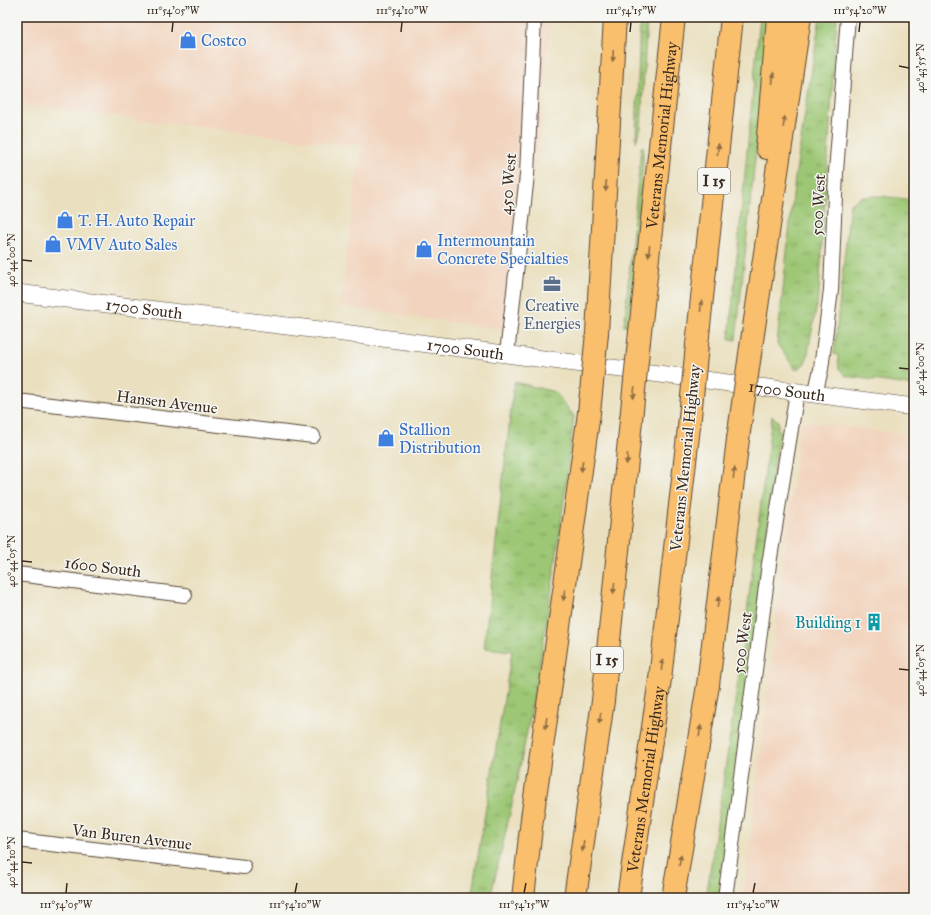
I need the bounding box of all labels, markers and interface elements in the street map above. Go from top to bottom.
text: 111°54'05"W [147,5,200,17]
text: 111°54'10"W [376,5,428,17]
text: 111°54'15"W [606,5,657,17]
text: 111°54'20"W [834,5,887,17]
shop icon: Costco [178,30,198,50]
place label: Costco [201,31,247,50]
street label: Veterans Memorial Highway [642,40,681,231]
text: 40°43'55"N [915,43,927,93]
one-way arrow [609,50,616,62]
one-way arrow [769,72,776,84]
one-way arrow [781,116,787,128]
one-way arrow [715,143,721,155]
street label: 450 West [496,152,520,216]
road number: I 15 [698,168,730,194]
street label: 500 West [807,173,829,237]
one-way arrow [602,180,609,192]
shop icon: T. H. Auto Repair [55,210,75,230]
place label: T. H. Auto Repair [78,211,195,230]
place label: Intermountain Concrete Specialties [437,231,569,268]
text: 40°44'00"N [6,233,18,287]
shop icon: VMV Auto Sales [43,234,63,254]
place label: VMV Auto Sales [65,235,177,254]
shop icon: Intermountain Concrete Specialties [414,239,434,259]
one-way arrow [645,245,652,257]
office icon: Creative Energies [542,274,562,294]
street label: 1700 South [104,294,184,323]
place label: Creative Energies [523,296,581,334]
one-way arrow [698,300,704,312]
street label: 1700 South [426,334,505,363]
text: 40°44'00"N [915,342,927,396]
street label: Veterans Memorial Highway [666,363,705,554]
street label: 1700 South [747,376,827,405]
street label: Hansen Avenue [115,386,219,418]
one-way arrow [630,387,637,399]
place label: Stallion Distribution [399,420,481,457]
shop icon: Stallion Distribution [376,428,396,448]
one-way arrow [624,453,630,465]
one-way arrow [579,460,585,472]
one-way arrow [731,467,737,479]
text: 40°44'05"N [6,534,18,587]
street label: 1600 South [64,553,142,581]
one-way arrow [611,582,617,594]
one-way arrow [561,589,567,601]
one-way arrow [715,596,721,608]
street label: 500 West [728,611,756,675]
building icon: Building 1 [864,612,884,632]
place label: Building 1 [795,613,861,633]
text: 40°44'05"N [915,643,927,696]
road number: I 15 [591,647,623,673]
one-way arrow [658,659,665,671]
street label: Veterans Memorial Highway [622,684,668,875]
one-way arrow [597,712,603,724]
one-way arrow [543,717,549,730]
one-way arrow [697,725,703,737]
street label: Van Buren Avenue [70,820,193,854]
text: 40°44'10"N [6,836,18,888]
one-way arrow [580,840,586,852]
one-way arrow [677,853,683,866]
text: 111°54'05"W [40,899,93,911]
text: 111°54'10"W [269,899,321,911]
text: 111°54'15"W [499,899,550,911]
text: 111°54'20"W [727,899,780,911]

